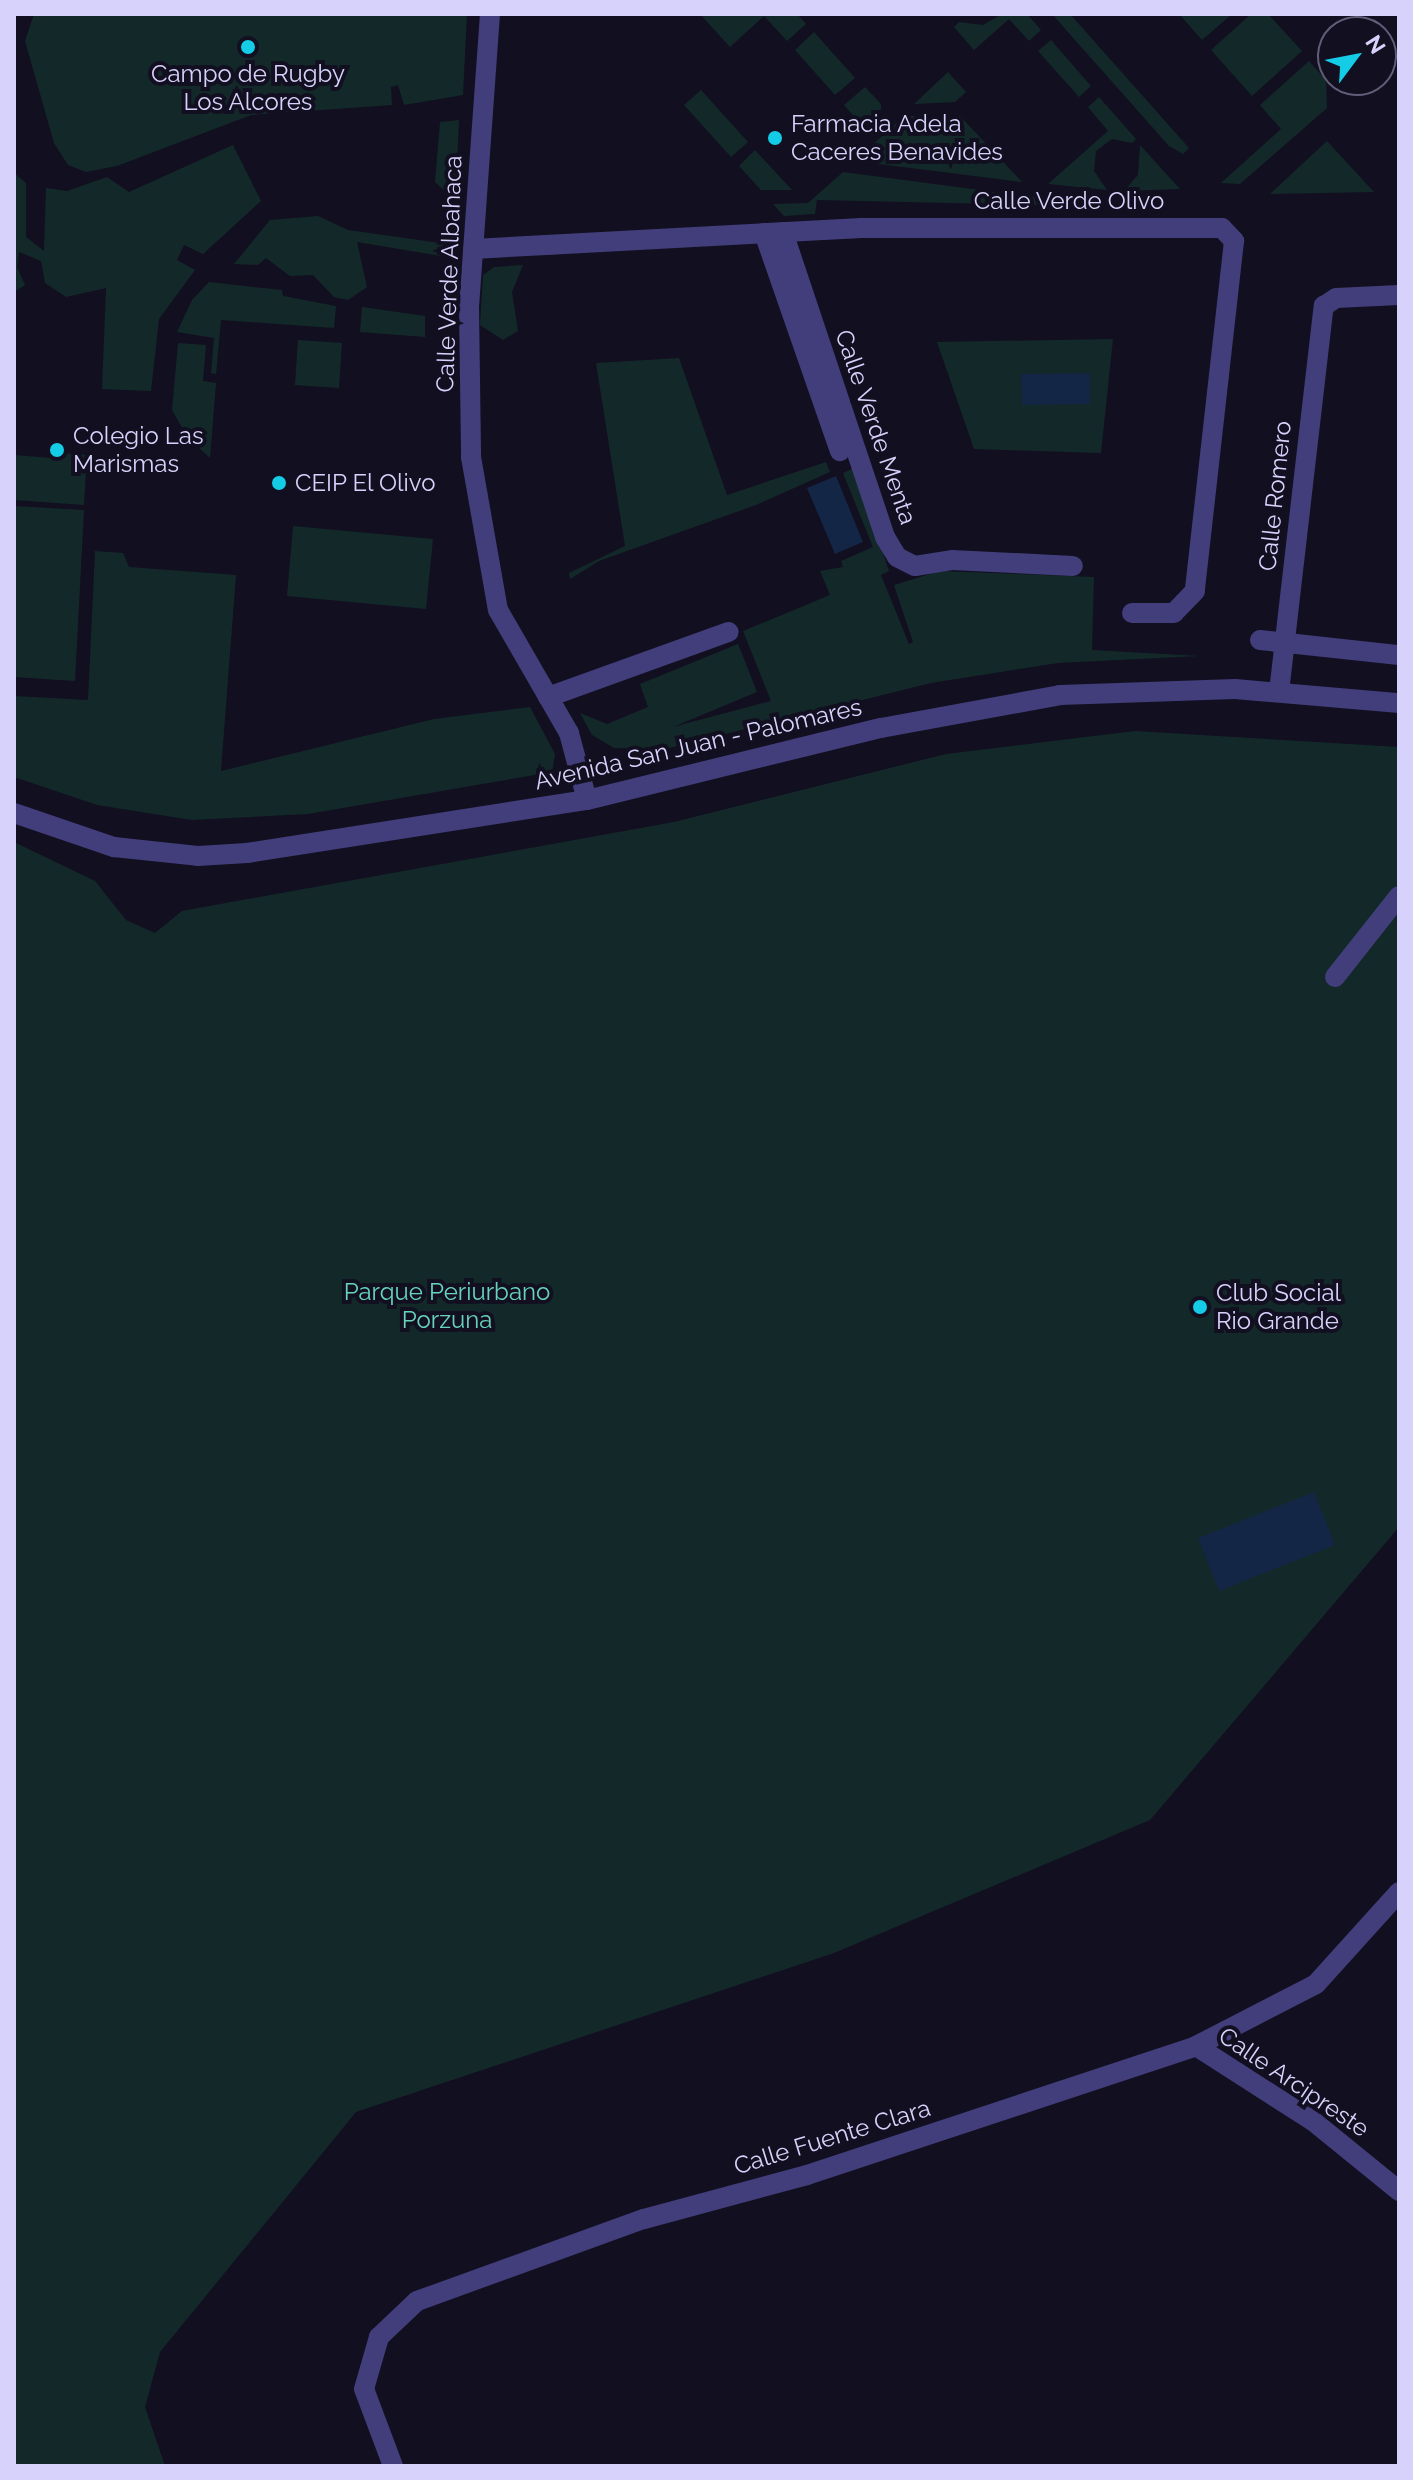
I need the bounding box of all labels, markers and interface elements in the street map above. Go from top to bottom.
north arrow [1317,16,1397,96]
text: N [1360,30,1391,58]
marker: Campo de Rugby Los Alcores [239,38,257,56]
place label: Campo de Rugby Los Alcores [151,60,345,116]
place label: Farmacia Adela Caceres Benavides [791,110,1003,166]
marker: Farmacia Adela Caceres Benavides [766,129,784,147]
street label: Calle Verde Albahaca [430,154,468,394]
street label: Calle Verde Olivo [973,187,1165,215]
street label: Calle Verde Menta [829,326,923,528]
street label: Calle Romero [1253,419,1297,573]
place label: Colegio Las Marismas [73,422,203,478]
marker: Colegio Las Marismas [48,441,66,459]
place label: CEIP El Olivo [295,469,437,497]
marker: CEIP El Olivo [270,474,288,492]
street label: Avenida San Juan - Palomares [531,692,865,796]
park label: Parque Periurbano Porzuna [344,1278,550,1334]
place label: Club Social Rio Grande [1216,1279,1341,1335]
marker: Club Social Rio Grande [1191,1298,1209,1316]
street label: Calle Arcipreste [1213,2021,1375,2143]
street label: Calle Fuente Clara [730,2093,934,2181]

